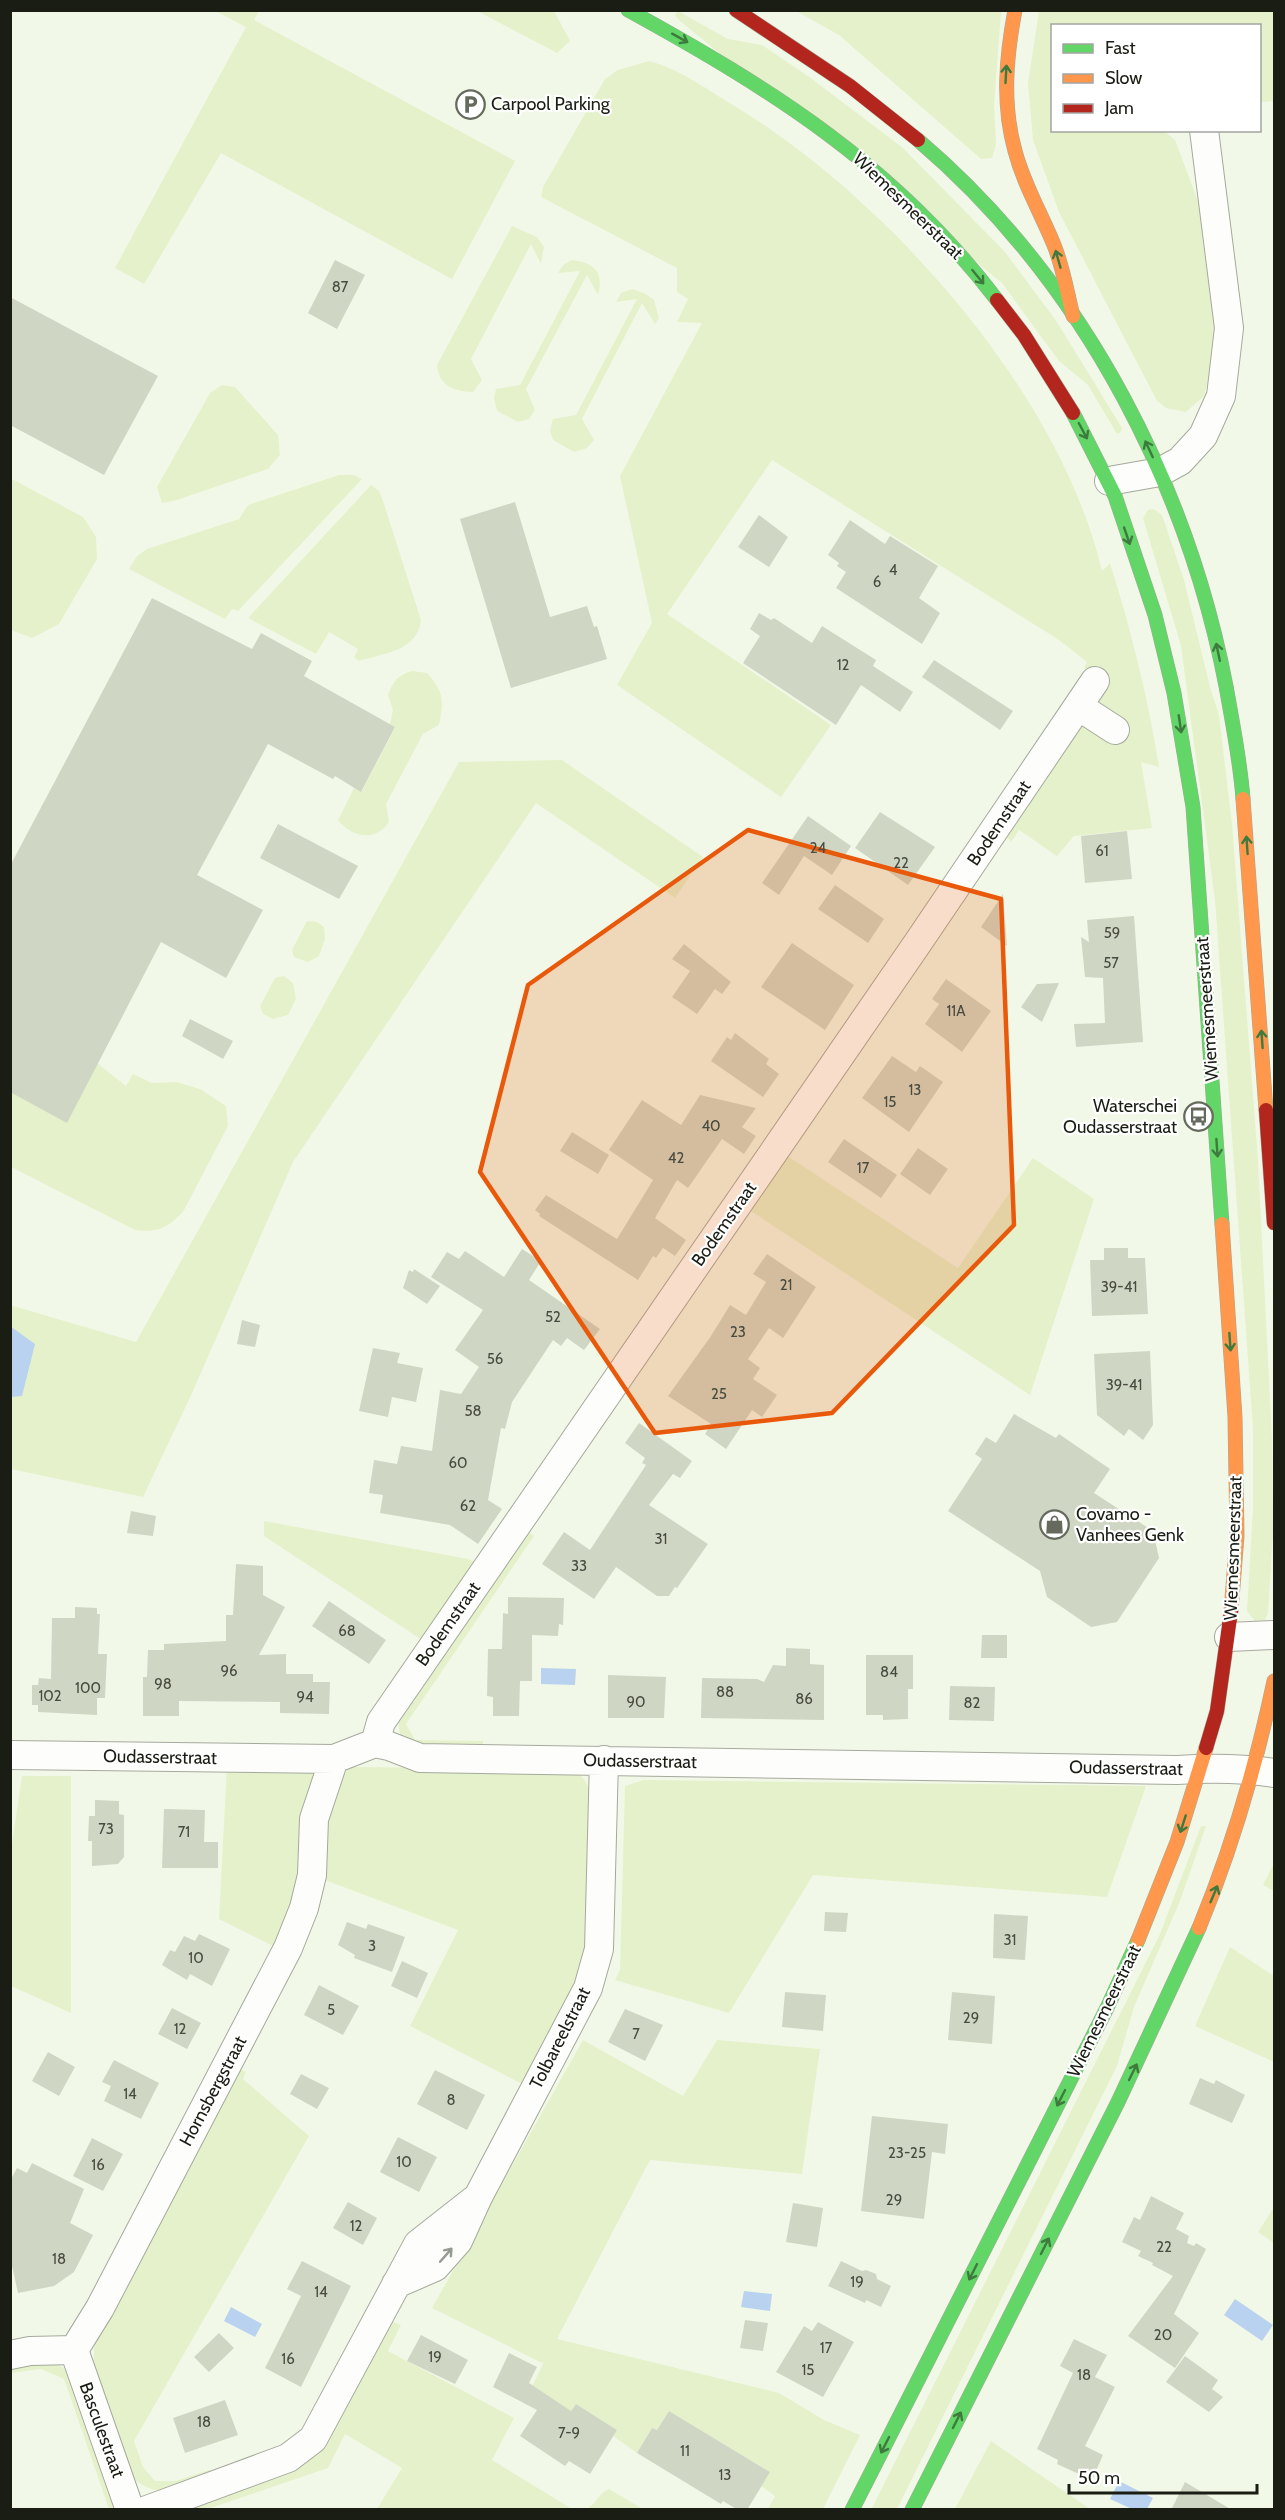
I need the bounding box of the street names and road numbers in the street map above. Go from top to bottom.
street label: Wiemesmeerstraat [848,148,968,264]
street label: Bodemstraat [963,776,1035,870]
street label: Wiemesmeerstraat [1191,936,1223,1082]
street label: Bodemstraat [687,1178,761,1270]
street label: Wiemesmeerstraat [1219,1475,1247,1621]
street label: Bodemstraat [411,1578,485,1670]
street label: Oudasserstraat [103,1745,217,1769]
street label: Oudasserstraat [583,1749,697,1773]
street label: Oudasserstraat [1069,1756,1183,1780]
street label: Wiemesmeerstraat [1062,1941,1146,2081]
street label: Tolbareelstraat [525,1983,595,2093]
street label: Hornsbergstraat [175,2032,251,2150]
street label: Basculestraat [75,2379,129,2481]

